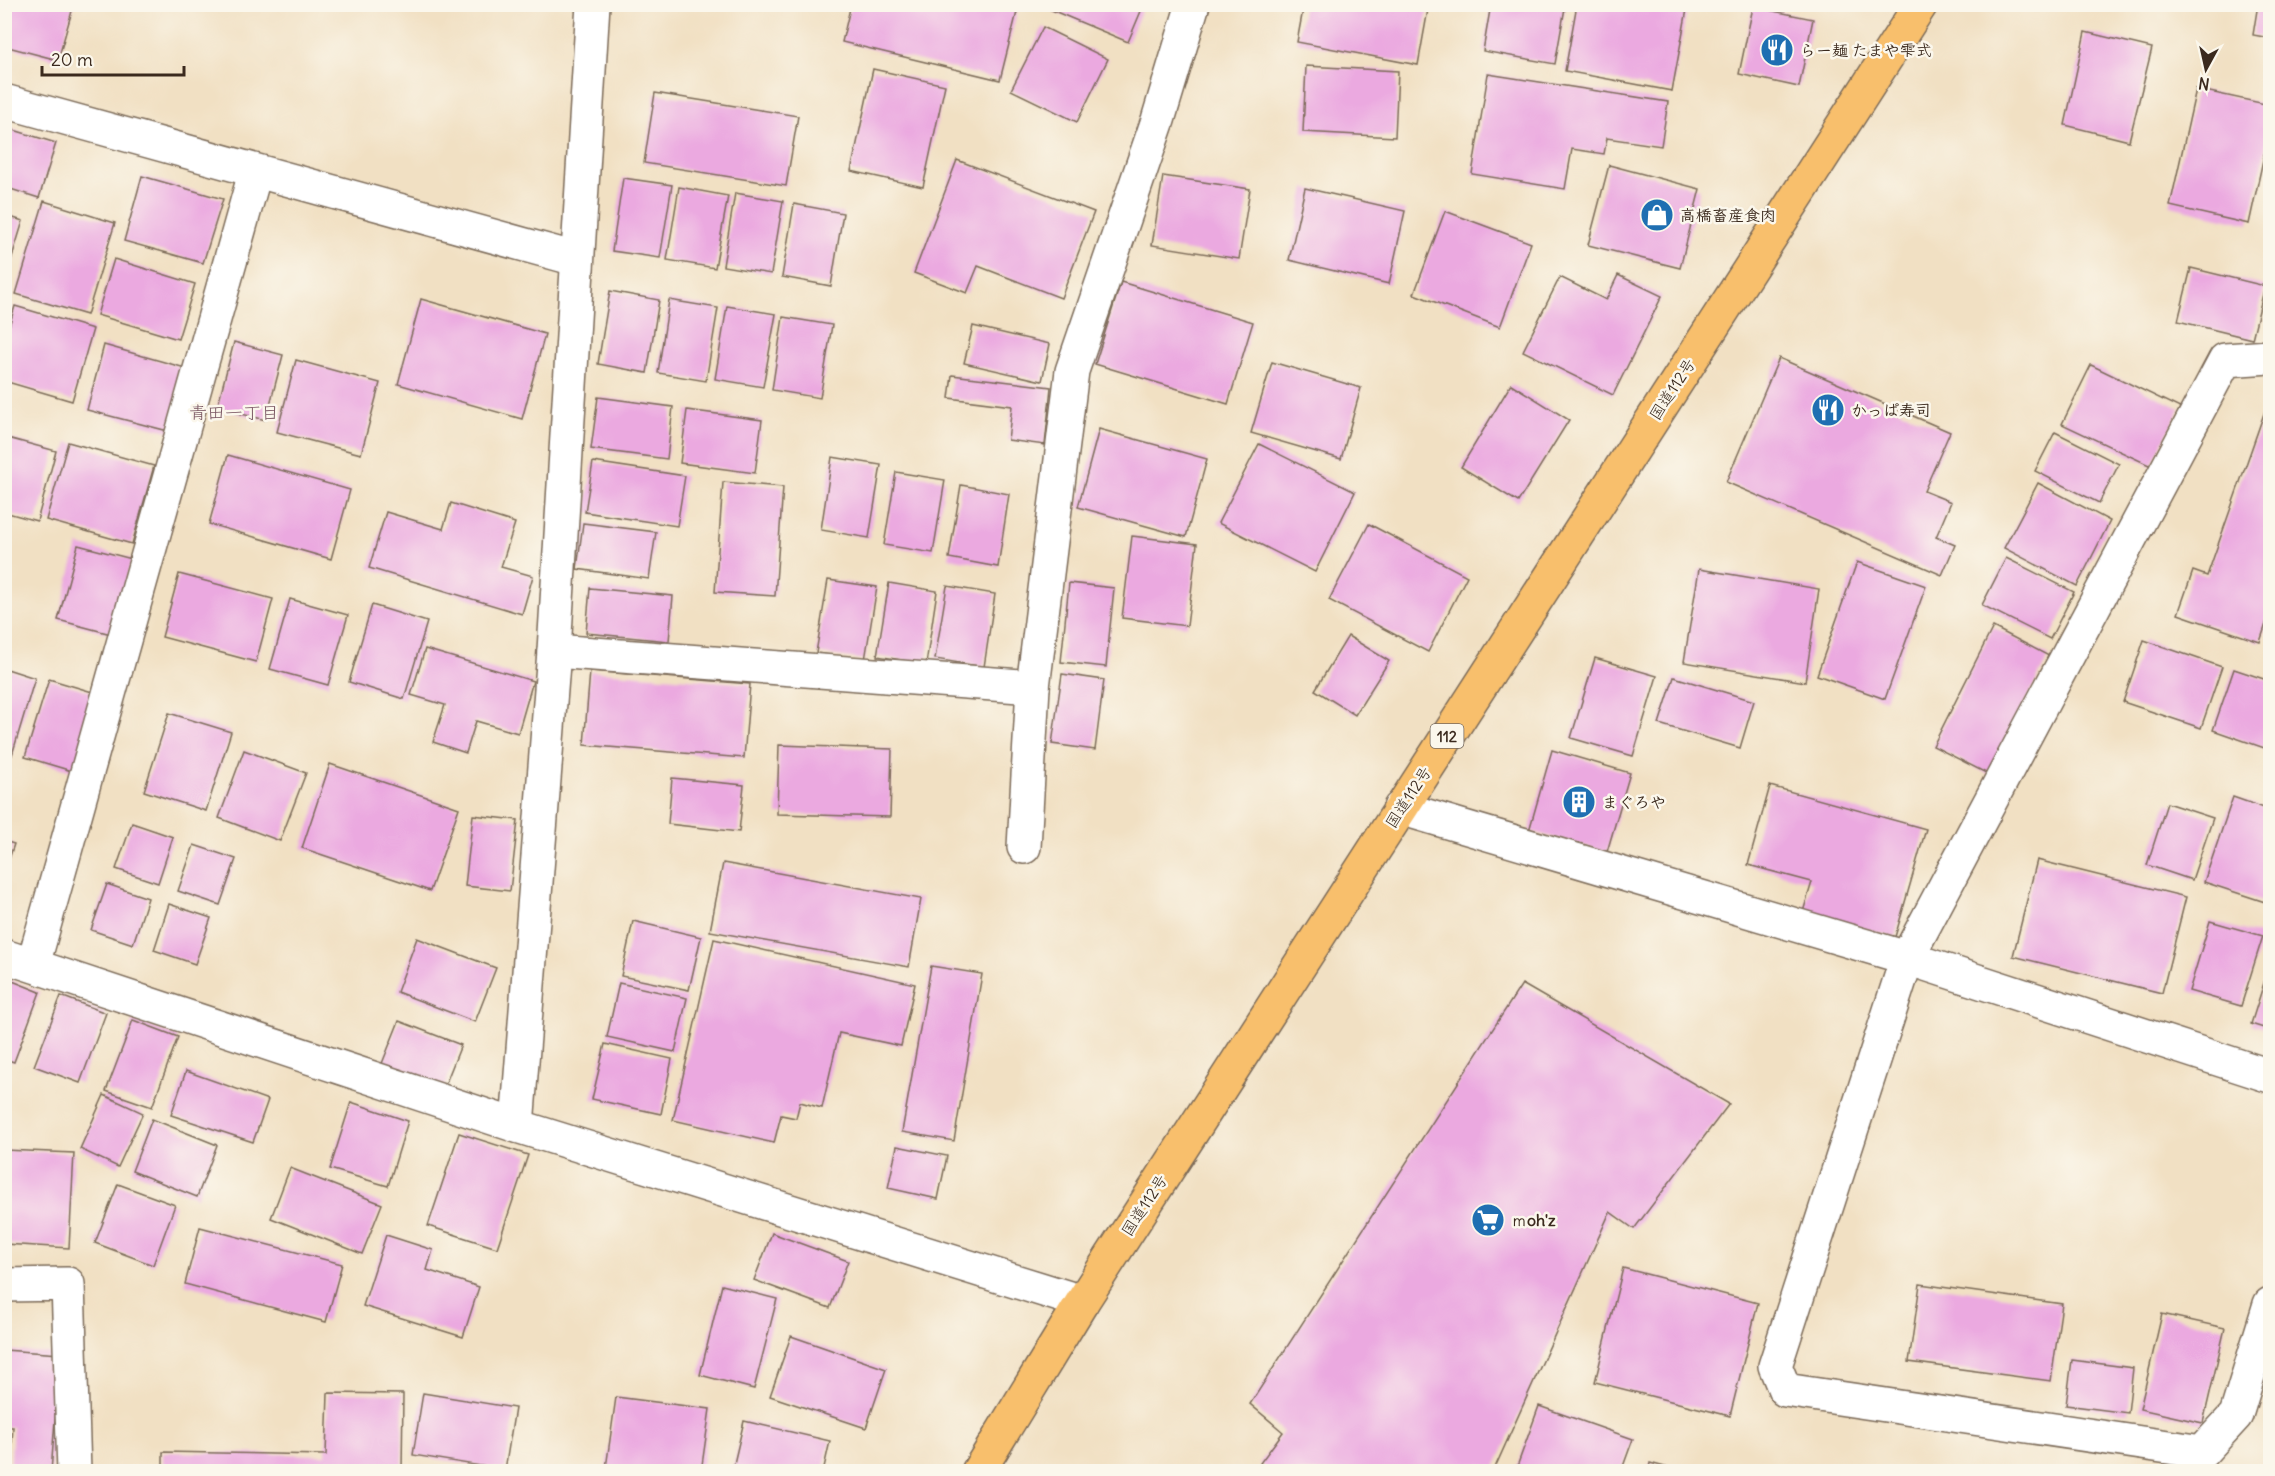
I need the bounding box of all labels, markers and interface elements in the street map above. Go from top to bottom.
restaurant icon: らー麺 たまや雫式 [1759,32,1795,68]
scale bar [42,39,184,77]
north arrow [2176,39,2236,99]
place label: らー麺 たまや雫式 [1800,40,1932,60]
text: 20 m [51,48,93,71]
text: N [2197,73,2211,95]
shop icon: 高橋畜産食肉 [1639,197,1675,233]
place label: 高橋畜産食肉 [1680,205,1776,225]
street label: 国道112号 [1645,354,1699,424]
restaurant icon: かっぱ寿司 [1810,392,1846,428]
place label: かっぱ寿司 [1851,400,1931,420]
district label: 青田一丁目 [189,401,279,424]
road number: 112 [1430,724,1464,748]
street label: 国道112号 [1381,762,1435,832]
building icon: まぐろや [1561,784,1597,820]
place label: まぐろや [1602,792,1666,812]
street label: 国道112号 [1117,1170,1171,1240]
supermarket icon: ｍoh'z [1470,1202,1506,1238]
place label: ｍoh'z [1511,1210,1556,1230]

